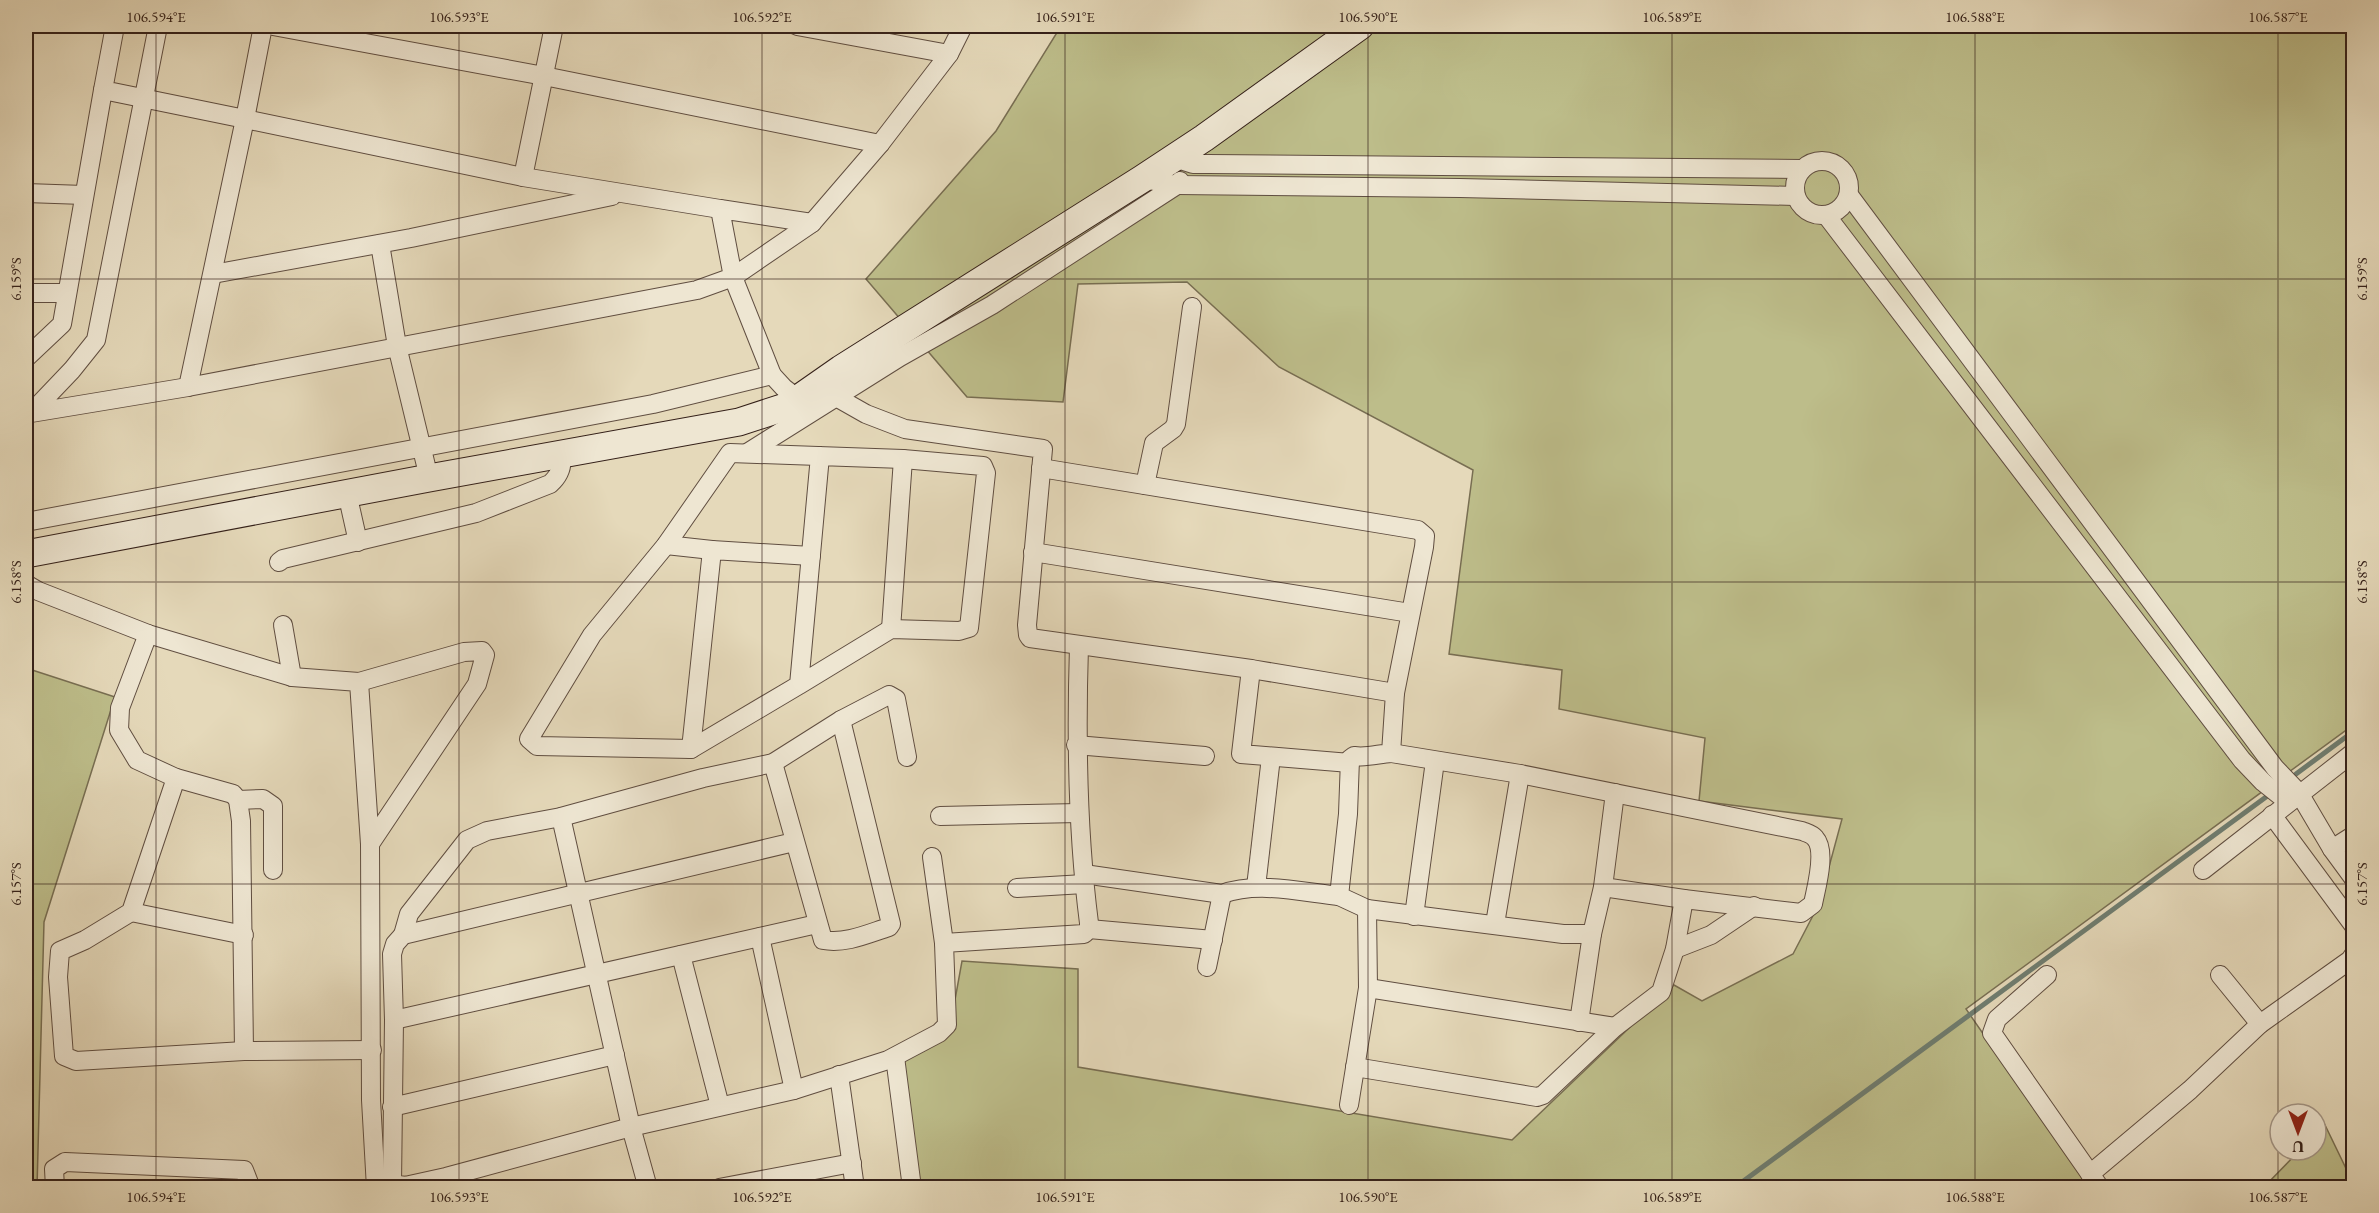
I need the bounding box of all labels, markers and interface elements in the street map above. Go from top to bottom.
text: 106.594°E [126,7,186,26]
text: 106.593°E [429,7,489,26]
text: 106.592°E [732,7,792,26]
text: 106.591°E [1035,7,1095,26]
text: 106.590°E [1338,7,1398,26]
text: 106.589°E [1642,7,1702,26]
text: 106.588°E [1945,7,2005,26]
text: 106.587°E [2248,7,2308,26]
text: 6.159°S [6,257,25,301]
text: 6.159°S [2352,257,2371,301]
text: 6.158°S [6,560,25,604]
text: 6.158°S [2352,560,2371,604]
text: 6.157°S [6,862,25,906]
text: 6.157°S [2352,862,2371,906]
north arrow [2268,1102,2328,1162]
text: U [2292,1136,2304,1157]
text: 106.594°E [126,1187,186,1206]
text: 106.593°E [429,1187,489,1206]
text: 106.592°E [732,1187,792,1206]
text: 106.591°E [1035,1187,1095,1206]
text: 106.590°E [1338,1187,1398,1206]
text: 106.589°E [1642,1187,1702,1206]
text: 106.588°E [1945,1187,2005,1206]
text: 106.587°E [2248,1187,2308,1206]

